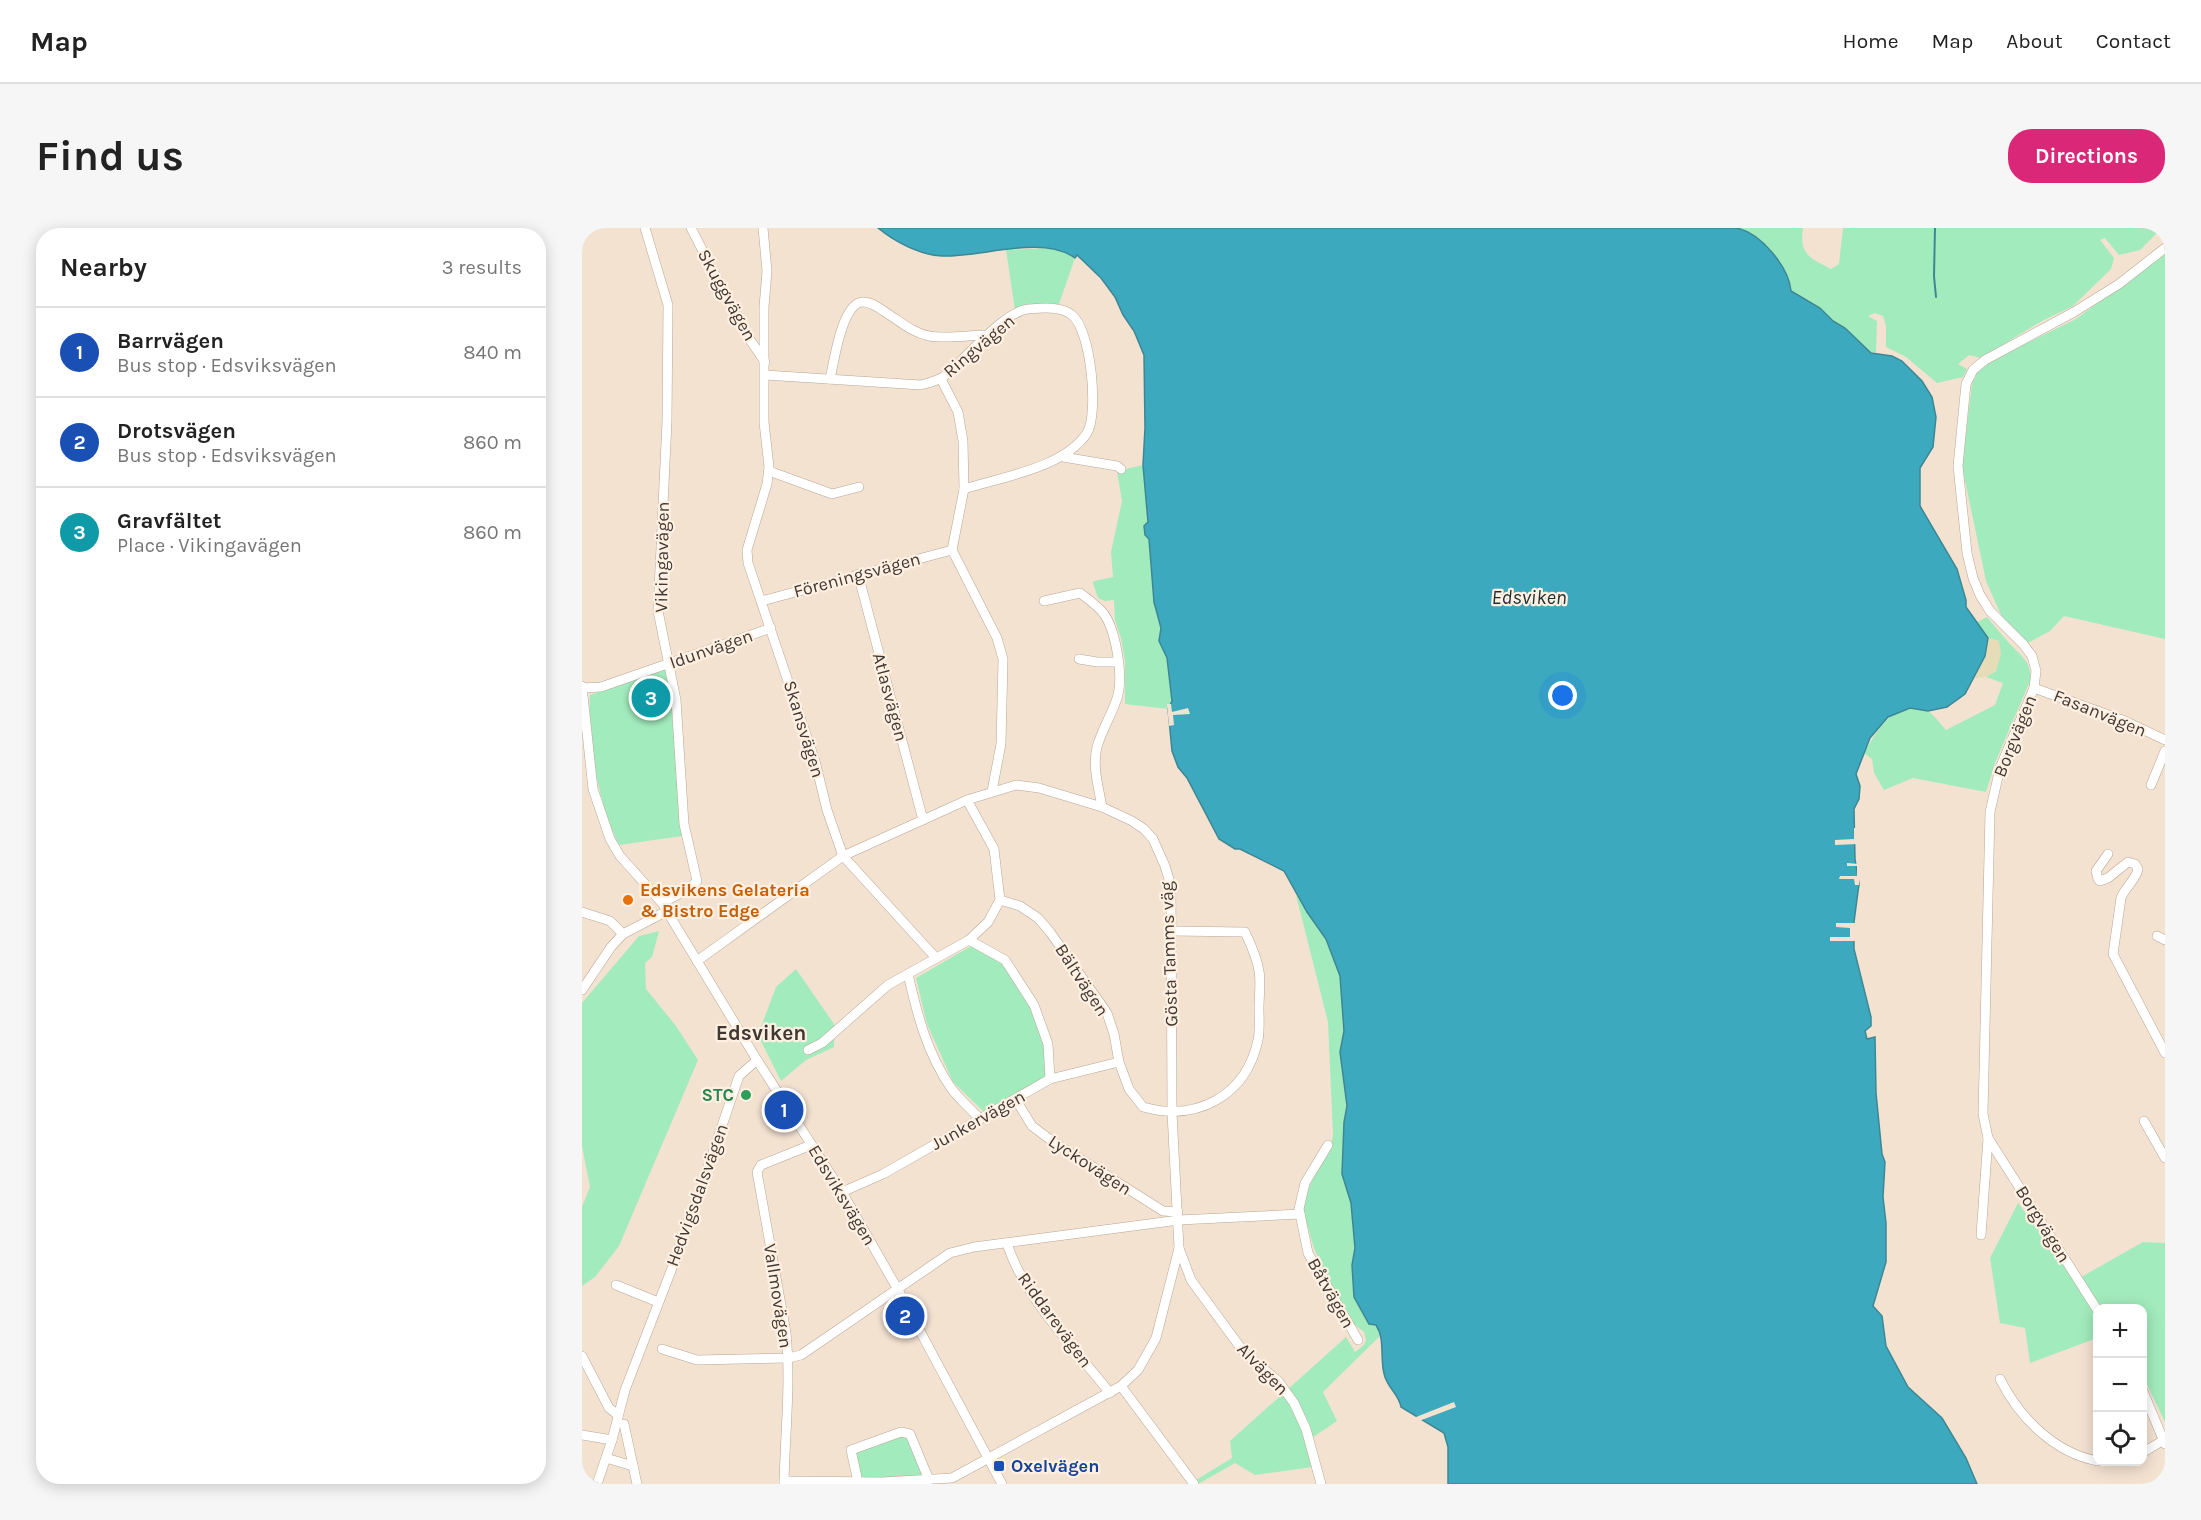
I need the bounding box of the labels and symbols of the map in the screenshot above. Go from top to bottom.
street label: Skuggvägen [693,245,761,345]
street label: Ringvägen [939,310,1019,382]
street label: Vikingavägen [650,501,674,613]
street label: Föreningsvägen [791,547,923,603]
water label: Edsviken [1492,586,1567,609]
street label: Idunvägen [666,624,756,674]
street label: Atlasvägen [868,650,912,744]
pin: 3 [632,676,670,720]
street label: Skansvägen [779,678,829,780]
your location [1548,681,1577,710]
street label: Fasanvägen [2050,684,2150,742]
street label: Borgvägen [1989,692,2041,780]
place label: Edsvikens Gelateria & Bistro Edge [640,879,810,922]
street label: Gösta Tamms väg [1155,881,1183,1027]
marker: Edsvikens Gelateria & Bistro Edge [621,893,635,907]
street label: Bältvägen [1050,940,1114,1020]
district label: Edsviken [716,1021,806,1045]
place label: STC [702,1084,734,1106]
street label: Junkervägen [927,1085,1029,1155]
marker: STC [739,1088,753,1102]
pin: 1 [764,1088,804,1132]
street label: Hedvigsdalsvägen [661,1121,733,1269]
street label: Lyckovägen [1044,1130,1136,1200]
street label: Edsviksvägen [803,1141,881,1249]
street label: Borgvägen [2011,1181,2075,1267]
street label: Vallmovägen [759,1242,797,1350]
street label: Båtvägen [1303,1254,1359,1332]
street label: Riddarevägen [1013,1268,1097,1372]
pin: 2 [886,1294,924,1338]
street label: Alvägen [1233,1338,1293,1400]
place label: Oxelvägen [1011,1455,1099,1477]
marker: Oxelvägen [992,1459,1006,1473]

